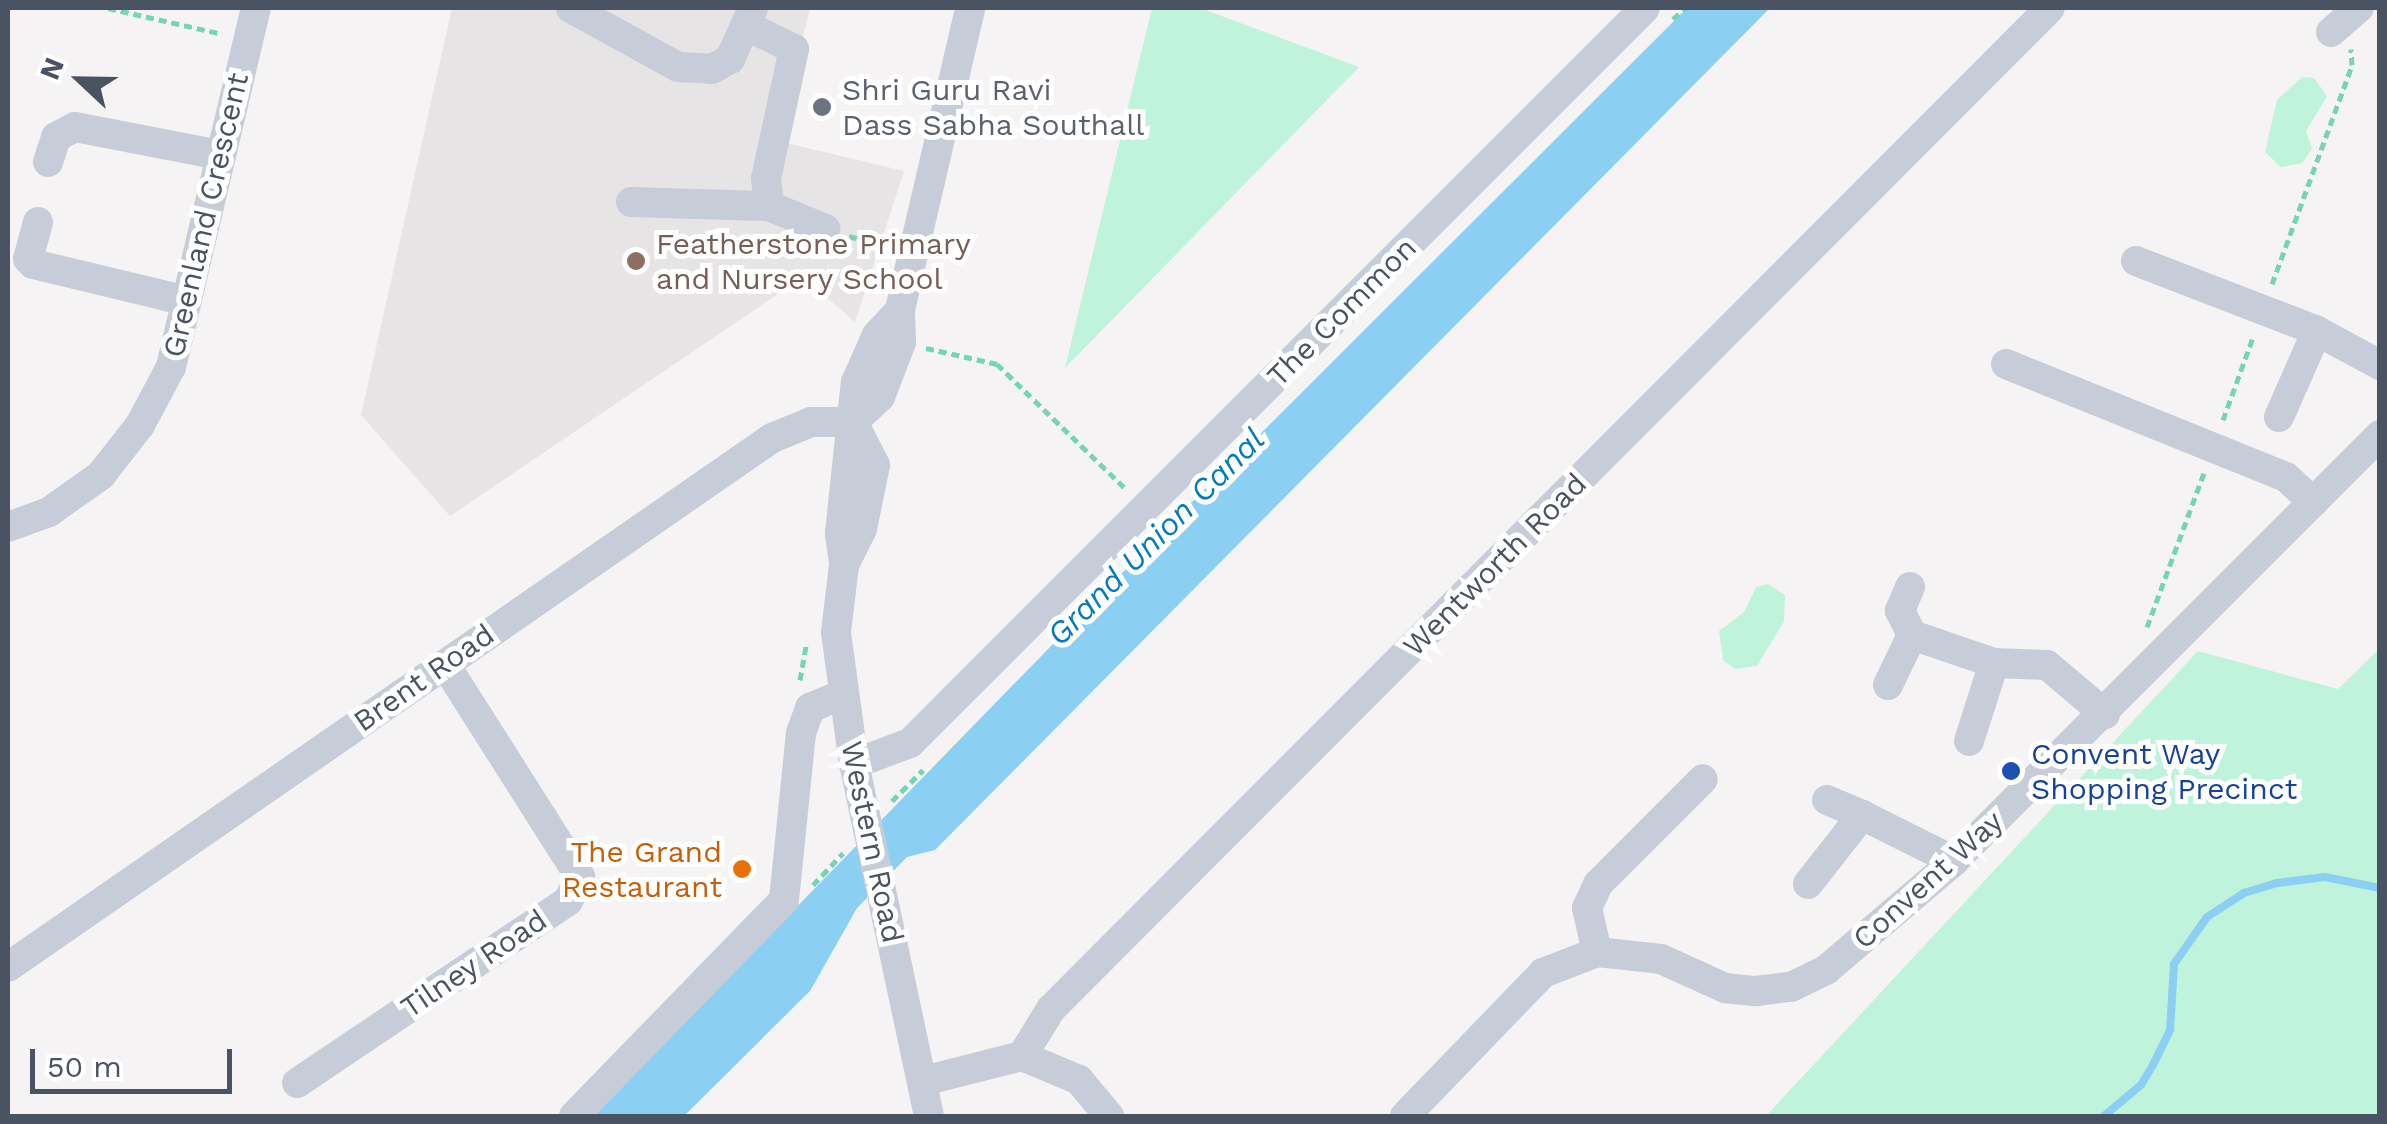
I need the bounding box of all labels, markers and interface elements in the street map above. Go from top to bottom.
north arrow [30,30,130,130]
text: N [33,53,71,84]
street label: Greenland Crescent [156,69,256,361]
place label: Shri Guru Ravi Dass Sabha Southall [842,72,1145,142]
marker: Shri Guru Ravi Dass Sabha Southall [811,96,833,118]
place label: Featherstone Primary and Nursery School [656,226,971,296]
street label: The Common [1260,230,1424,394]
marker: Featherstone Primary and Nursery School [625,250,647,272]
water label: Grand Union Canal [1039,420,1273,654]
street label: Wentworth Road [1396,466,1594,664]
street label: Brent Road [347,616,501,740]
place label: Convent Way Shopping Precinct [2031,736,2297,806]
street label: Western Road [833,738,911,946]
marker: Convent Way Shopping Precinct [2000,760,2022,782]
street label: Convent Way [1845,803,2011,957]
place label: The Grand Restaurant [562,834,722,904]
marker: The Grand Restaurant [731,858,753,880]
street label: Tilney Road [394,902,554,1026]
scale bar [35,1029,238,1091]
text: 50 m [47,1049,122,1084]

